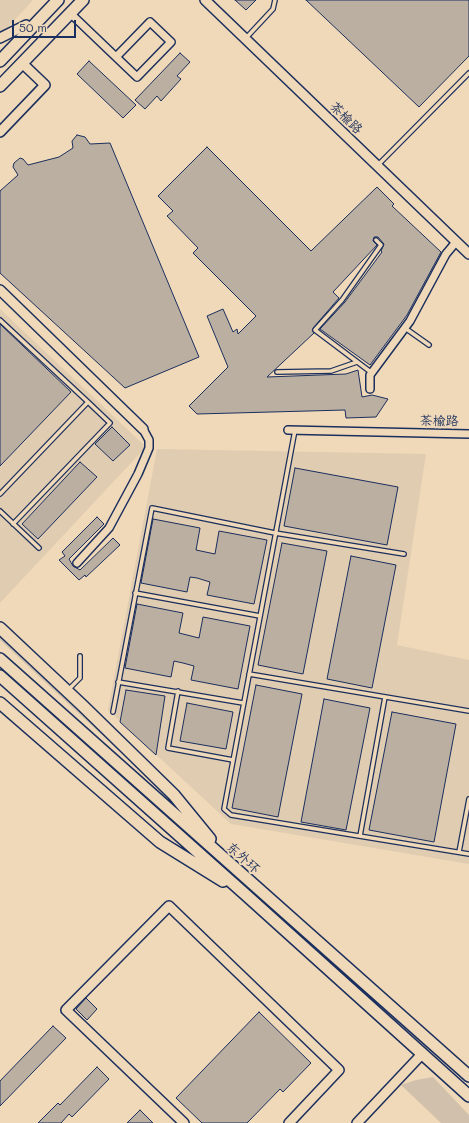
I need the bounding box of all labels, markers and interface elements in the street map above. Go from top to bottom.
scale bar [14,12,78,38]
text: 50 m [19,19,47,35]
street label: 茶榆路 [327,99,365,137]
street label: 茶榆路 [419,413,459,429]
street label: 东外环 [223,839,263,877]

